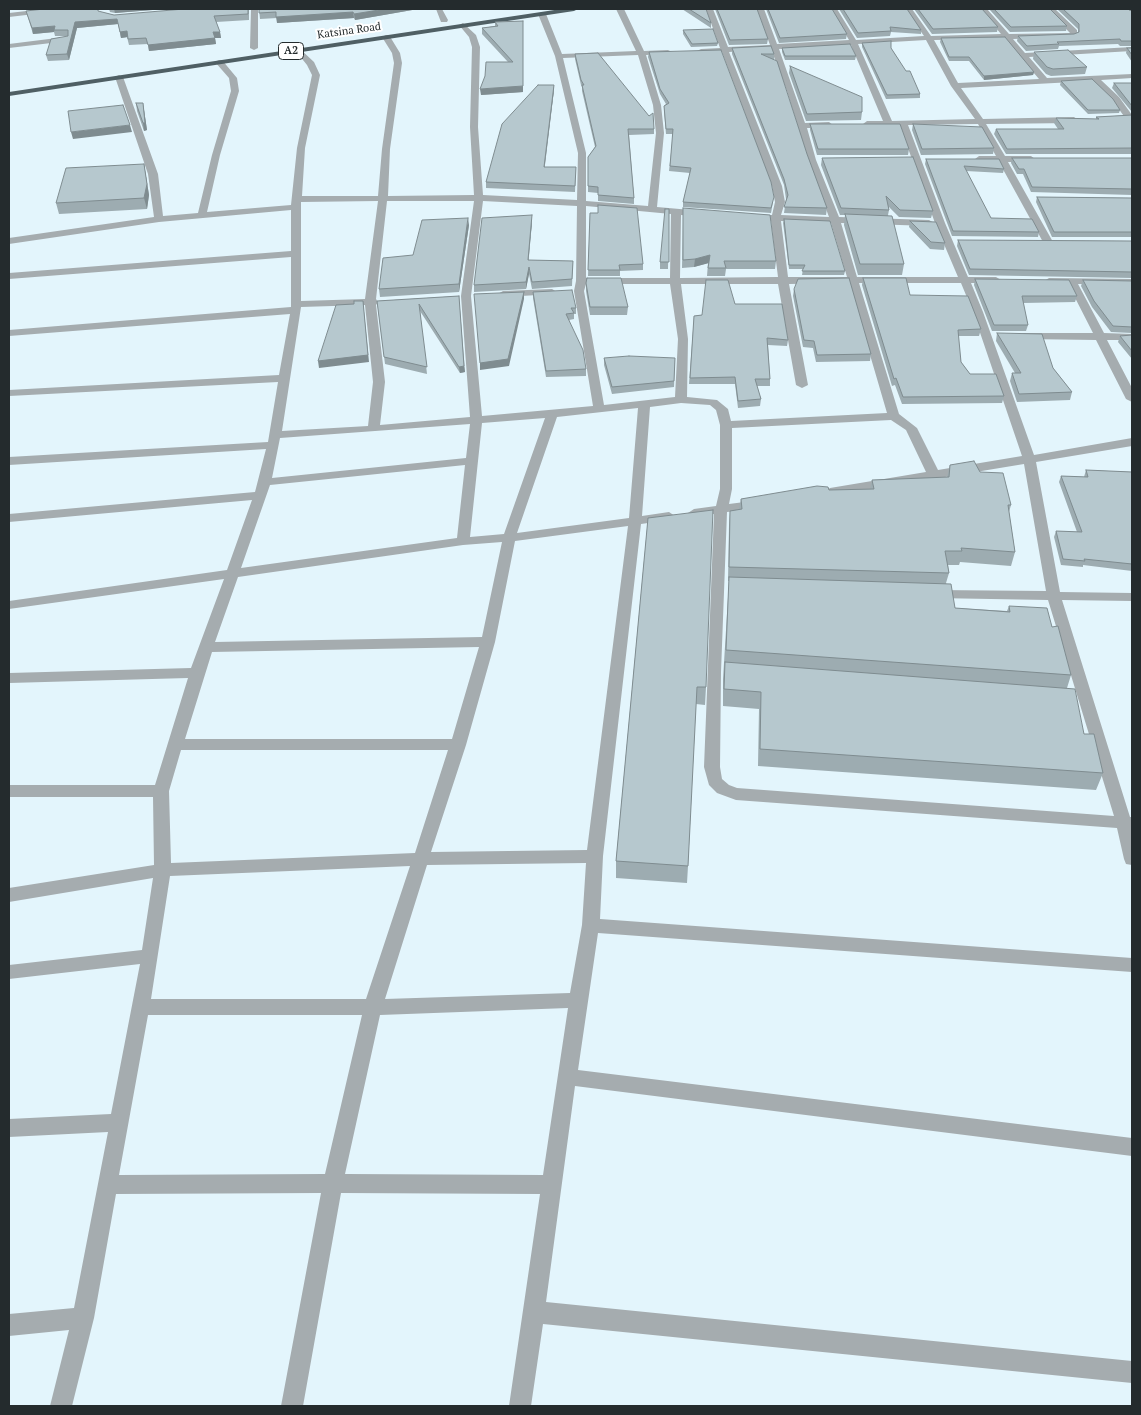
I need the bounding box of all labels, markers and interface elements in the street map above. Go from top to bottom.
street label: Katsina Road [316,20,382,42]
road number: A2 [278,42,304,59]

